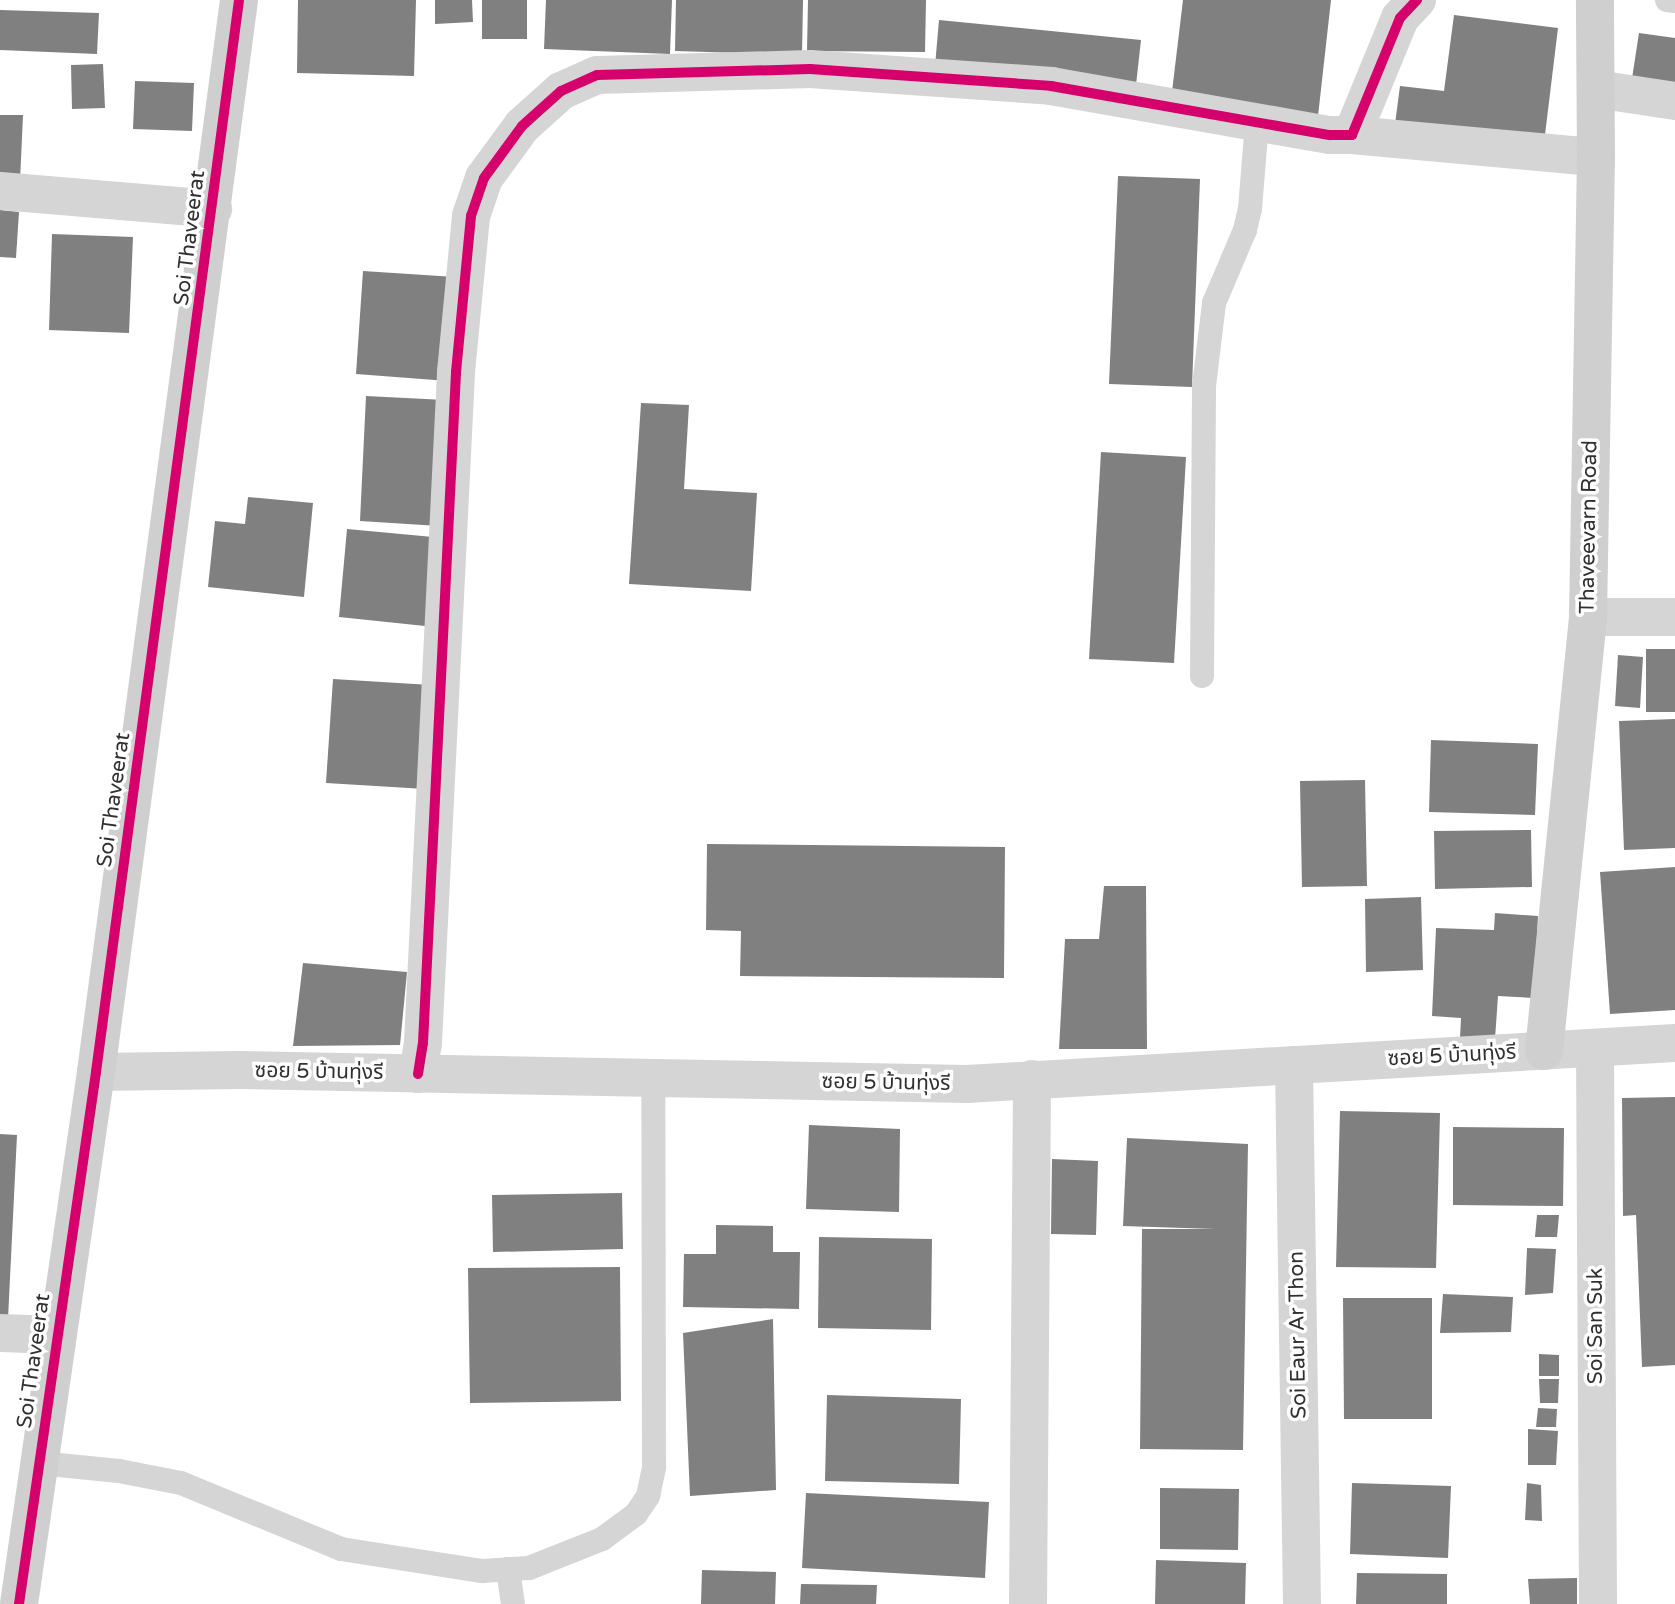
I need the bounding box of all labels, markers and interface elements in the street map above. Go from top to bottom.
street label: Soi Thaveerat [169,169,211,307]
street label: Thaveevarn Road [1575,440,1603,614]
street label: Soi Thaveerat [92,731,136,869]
street label: ซอย 5 บ้านทุ่งรี [1387,1040,1517,1072]
street label: ซอย 5 บ้านทุ่งรี [254,1058,384,1086]
street label: ซอย 5 บ้านทุ่งรี [821,1069,951,1097]
street label: Soi Eaur Ar Thon [1284,1251,1312,1419]
street label: Soi San Suk [1583,1268,1609,1384]
street label: Soi Thaveerat [12,1292,56,1430]

